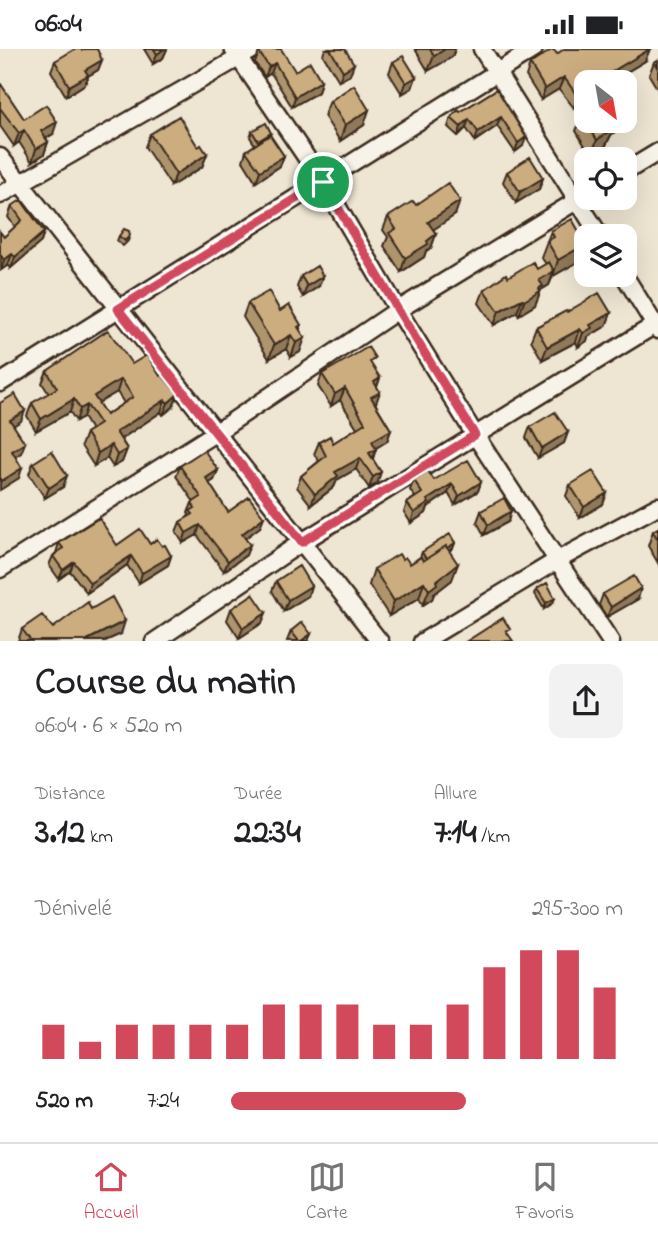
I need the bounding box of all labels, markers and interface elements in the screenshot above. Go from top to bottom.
text: 06:04 [35,6,82,44]
north arrow [574,70,637,133]
map controls [574,70,637,287]
button: locate [574,147,637,210]
pin [293,152,353,212]
icon: arrive [304,163,342,201]
button: layers [574,224,637,287]
text: Course du matin [35,656,296,712]
button: share [549,664,623,738]
text: 06:04 · 6 × 520 m [35,710,182,743]
text: Distance [35,781,105,808]
text: Durée [234,781,282,808]
text: Allure [434,781,477,808]
text: 3.12 [35,808,85,859]
text: 22:34 [234,808,301,859]
text: 7:14 [434,808,477,859]
text: km [85,824,113,851]
text: /km [477,824,510,851]
text: Dénivelé [35,893,112,926]
text: 295–300 m [532,893,623,926]
text: 520 m [35,1085,93,1118]
text: 7:24 [147,1085,179,1118]
tab: Accueil [84,1158,138,1227]
tab: Carte [306,1158,348,1227]
tab: Favoris [515,1158,574,1227]

